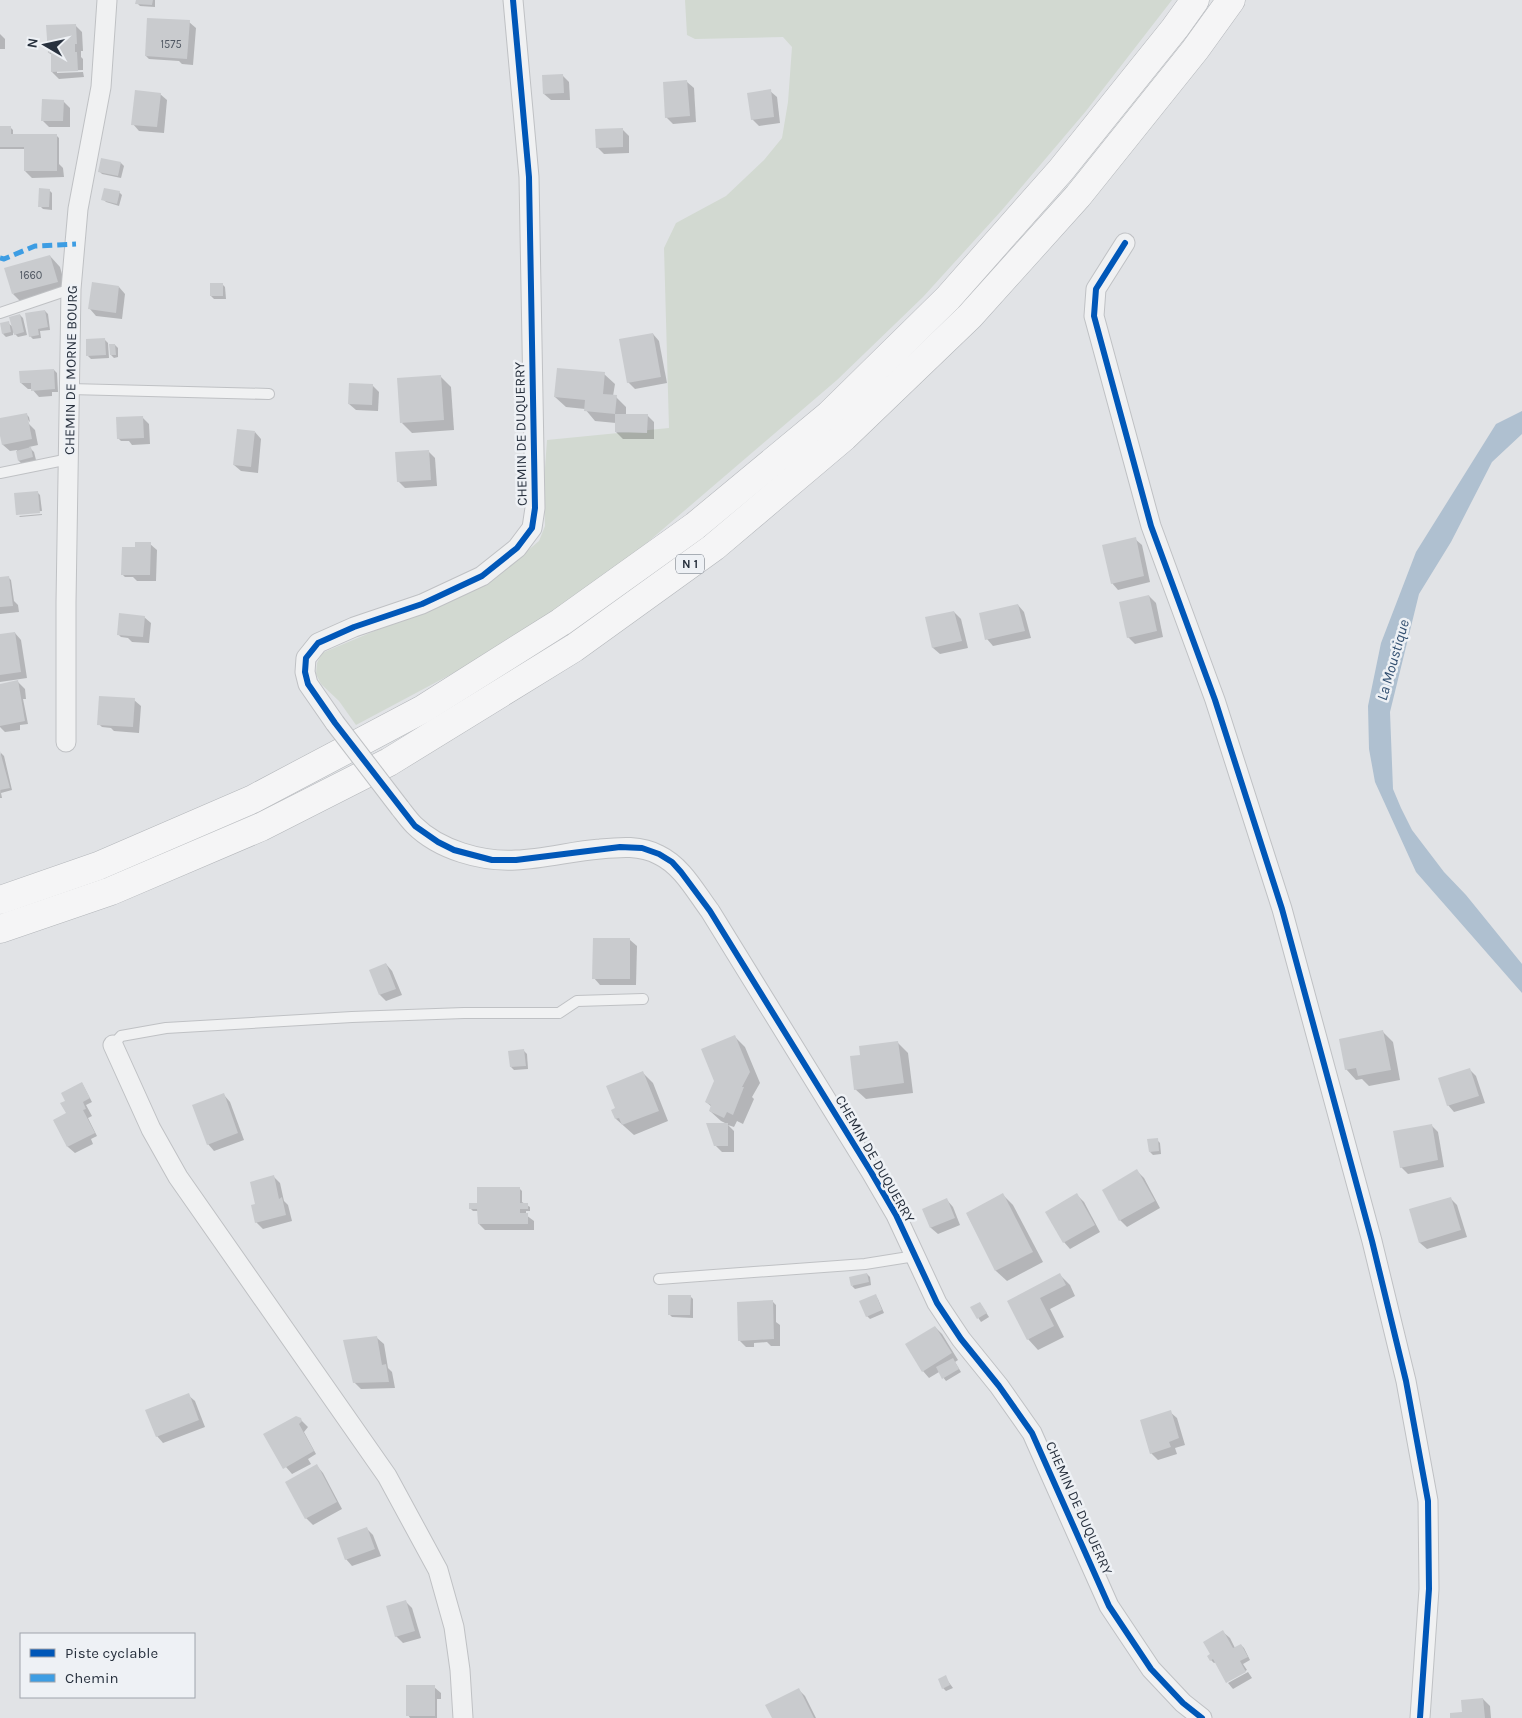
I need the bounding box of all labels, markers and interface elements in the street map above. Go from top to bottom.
north arrow [20,20,70,70]
text: N [23,37,42,49]
house number: 1575 [160,38,182,51]
house number: 1660 [20,269,42,282]
street label: CHEMIN DE MORNE BOURG [61,285,81,455]
street label: CHEMIN DE DUQUERRY [511,361,531,506]
road number: N 1 [676,554,704,574]
water label: La Moustique [1373,617,1413,703]
street label: CHEMIN DE DUQUERRY [832,1092,919,1226]
street label: CHEMIN DE DUQUERRY [1042,1439,1116,1578]
legend [20,1633,195,1698]
text: Piste cyclable [65,1644,158,1662]
text: Chemin [65,1669,119,1687]

